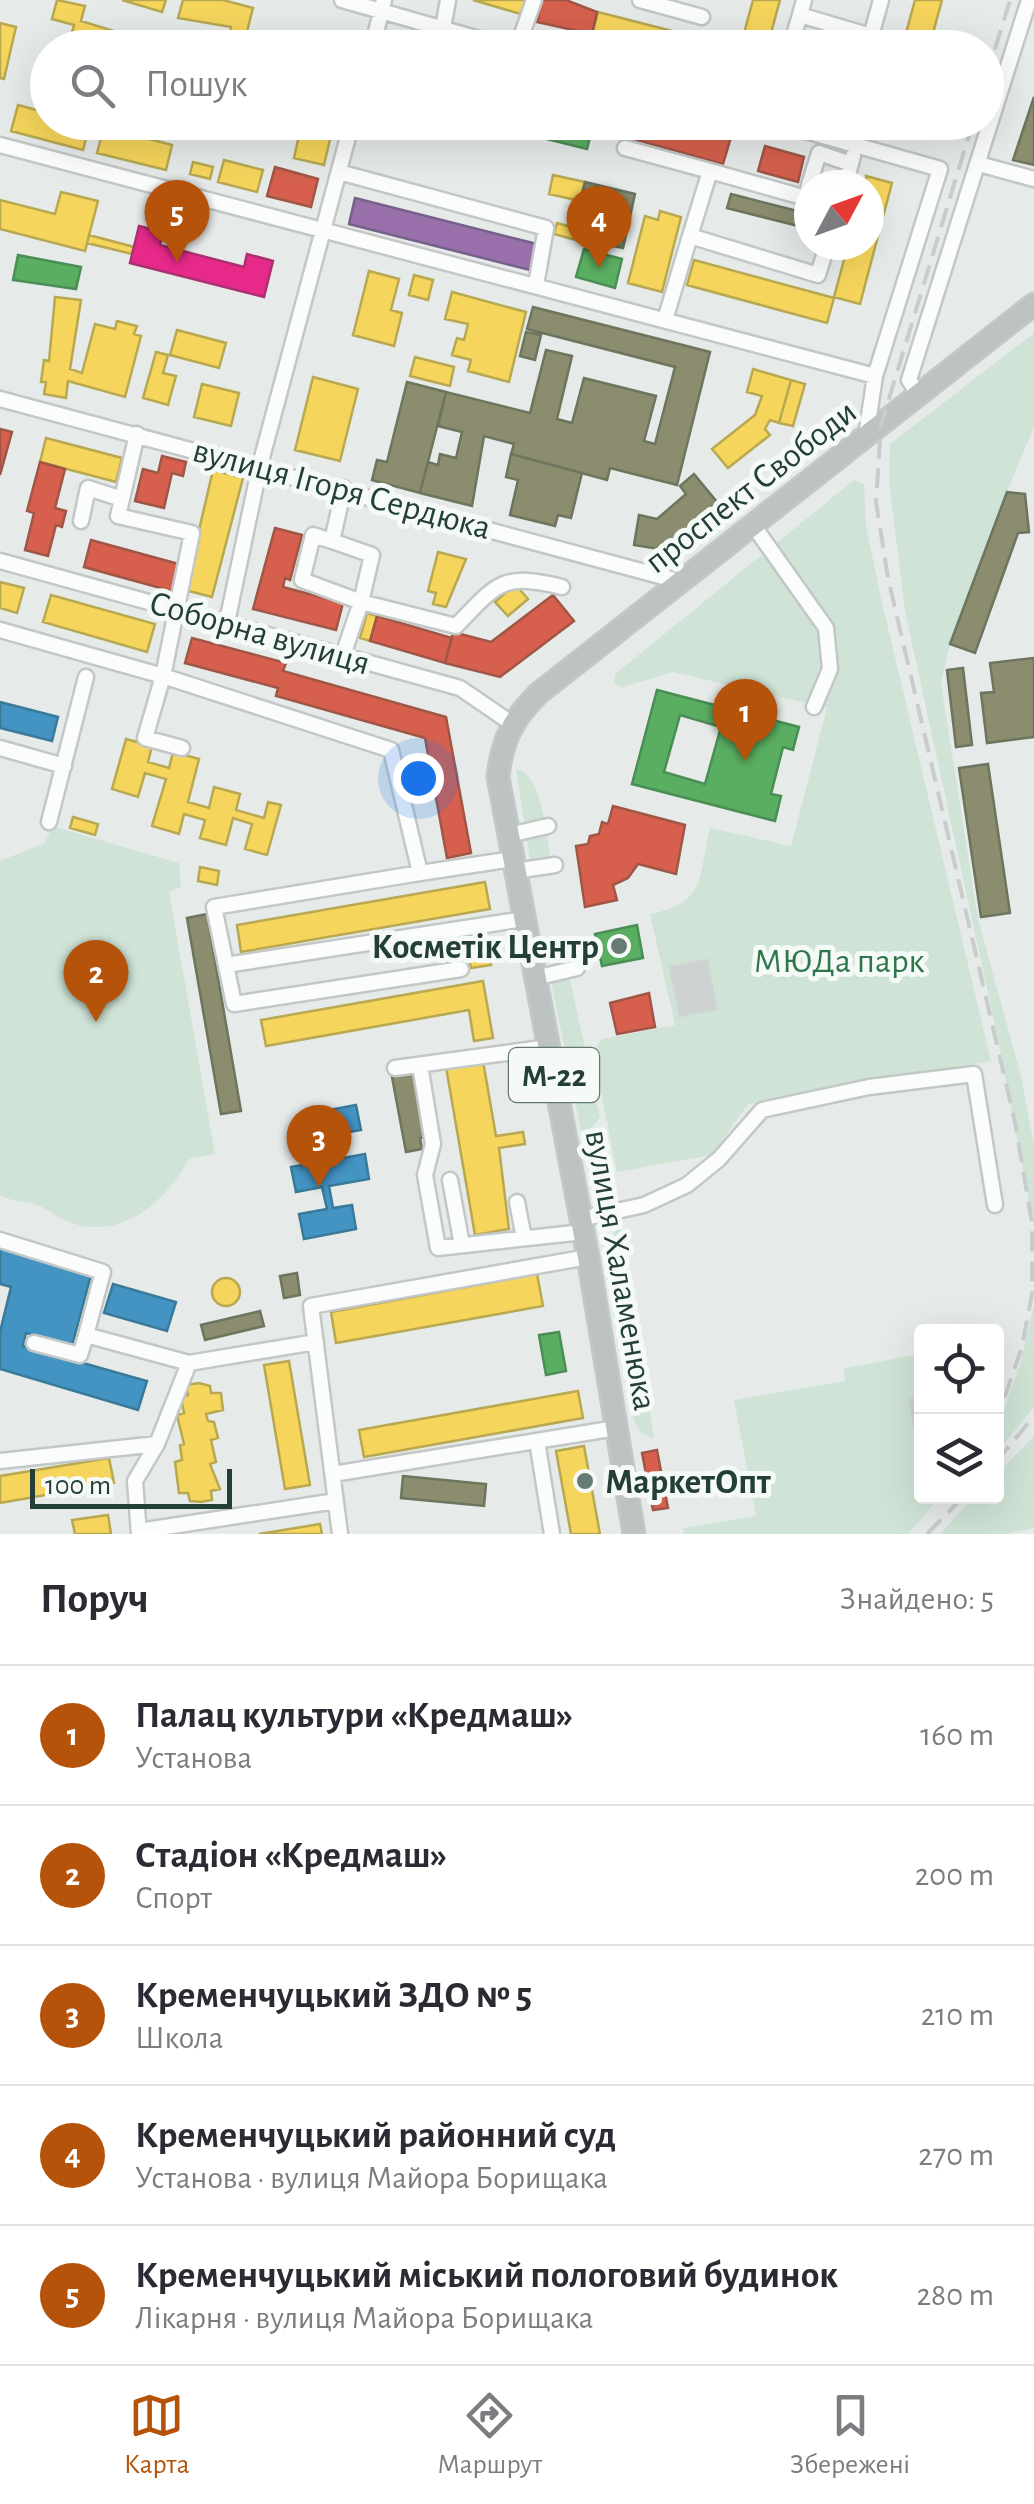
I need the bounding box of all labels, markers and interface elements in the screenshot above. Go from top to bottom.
search box [30,30,1004,140]
icon: search [65,58,120,113]
text: Пошук [145,66,248,104]
north arrow [794,170,884,260]
pin: 5 [144,180,210,262]
pin: 4 [566,186,632,268]
street label: проспект Свободи [639,394,863,580]
street label: вулиця Ігоря Сердюка [189,433,494,546]
street label: Соборна вулиця [145,585,374,682]
pin: 1 [712,678,778,761]
your location [393,753,444,804]
place label: Косметік Центр [371,930,599,965]
marker: Косметік Центр [608,935,630,957]
pin: 2 [64,940,128,1022]
park label: МЮДа парк [753,944,925,979]
road number: М-22 [509,1048,599,1102]
pin: 3 [286,1104,352,1187]
street label: вулиця Халаменюка [579,1127,662,1413]
map controls [914,1324,1004,1504]
button: locate [914,1324,1004,1414]
button: layers [914,1414,1004,1504]
scale bar [30,1464,232,1508]
place label: МаркетОпт [605,1465,771,1500]
marker: МаркетОпт [574,1470,596,1492]
text: 100 m [45,1472,111,1500]
text: Поруч [40,1578,149,1620]
text: Знайдено: 5 [840,1583,994,1615]
text: Палац культури «Кредмаш» [135,1697,573,1735]
text: 1 [67,1719,78,1751]
text: 160 m [920,1719,994,1751]
text: Установа [135,1742,252,1774]
text: Стадіон «Кредмаш» [135,1837,447,1875]
text: 2 [65,1859,80,1891]
text: 200 m [915,1859,994,1891]
text: Спорт [135,1882,212,1914]
text: Кременчуцький ЗДО № 5 [135,1977,532,2015]
text: 3 [66,1999,79,2031]
text: 210 m [921,1999,994,2031]
text: Школа [135,2022,223,2054]
text: Кременчуцький районний суд [135,2117,616,2155]
text: 4 [64,2139,81,2171]
text: 270 m [918,2139,994,2171]
text: Установа · вулиця Майора Борищака [135,2162,608,2194]
text: Кременчуцький міський пологовий будинок [135,2257,838,2295]
text: 5 [66,2279,79,2311]
text: 280 m [916,2279,994,2311]
text: Лікарня · вулиця Майора Борищака [135,2302,593,2334]
tab: Карта [124,2388,189,2482]
tab: Маршрут [437,2388,542,2482]
tab: Збережені [790,2388,910,2482]

